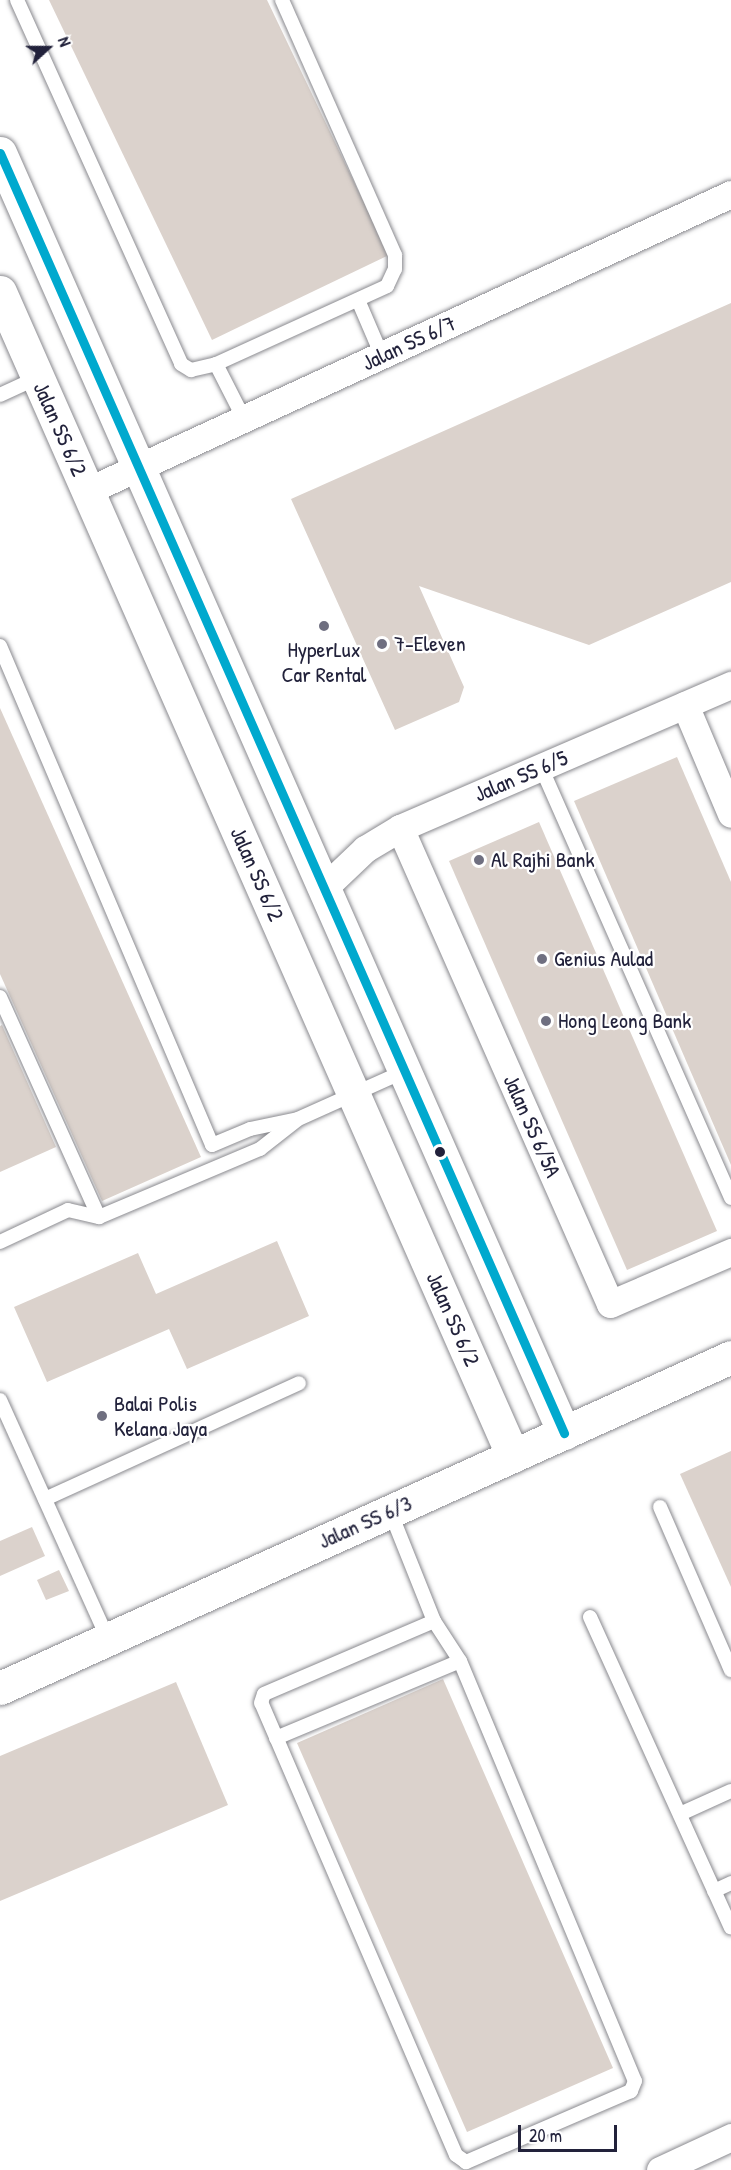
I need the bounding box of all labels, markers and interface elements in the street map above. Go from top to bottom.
north arrow [18,18,78,78]
text: N [53,34,77,49]
street label: Jalan SS 6/7 [358,310,460,376]
street label: Jalan SS 6/2 [28,378,92,480]
marker: HyperLux Car Rental [317,619,331,633]
place label: 7-Eleven [394,631,466,657]
place label: HyperLux Car Rental [282,636,366,688]
marker: 7-Eleven [375,637,389,651]
street label: Jalan SS 6/5 [470,745,572,807]
street label: Jalan SS 6/2 [225,823,289,925]
place label: Al Rajhi Bank [491,847,595,873]
marker: Al Rajhi Bank [472,853,486,867]
place label: Genius Aulad [554,946,653,972]
marker: Genius Aulad [535,952,549,966]
place label: Hong Leong Bank [558,1008,691,1034]
marker: Hong Leong Bank [539,1014,553,1028]
street label: Jalan SS 6/5A [498,1071,566,1181]
unlabelled marker [434,1146,446,1158]
street label: Jalan SS 6/2 [421,1268,485,1370]
place label: Balai Polis Kelana Jaya [114,1390,207,1442]
marker: Balai Polis Kelana Jaya [95,1409,109,1423]
street label: Jalan SS 6/3 [314,1490,416,1554]
scale bar [521,2113,620,2151]
text: 20 m [529,2123,562,2148]

